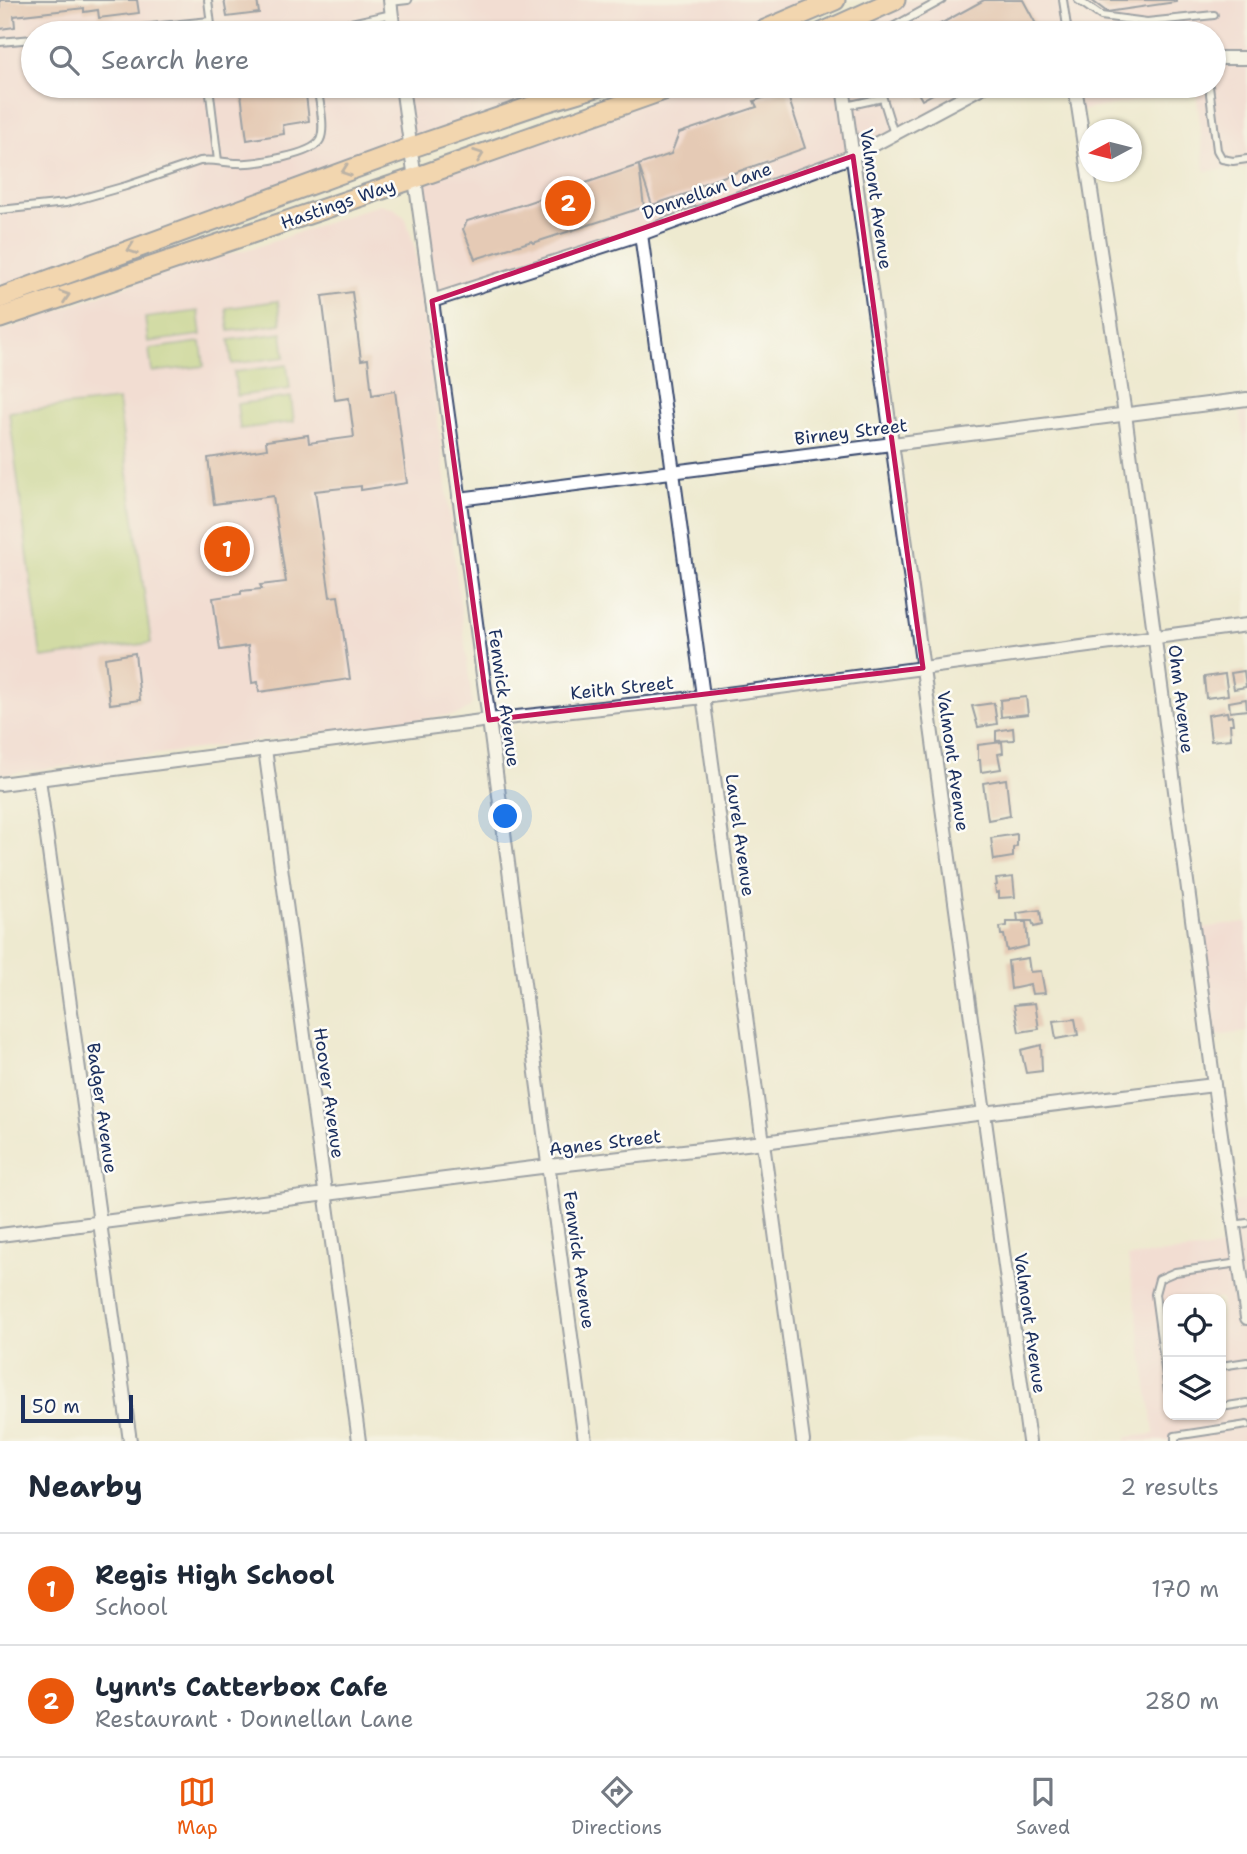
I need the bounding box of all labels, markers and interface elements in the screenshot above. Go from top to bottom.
search box [21,21,1226,98]
icon: search [45,41,83,79]
text: Search here [101,42,250,77]
north arrow [1079,119,1142,182]
street label: Valmont Avenue [854,127,898,271]
one-way arrow [472,150,484,164]
street label: Donnellan Lane [639,157,775,225]
one-way arrow [340,163,352,177]
street label: Hastings Way [278,173,398,235]
pin: 2 [545,177,591,229]
one-way arrow [127,241,139,255]
one-way arrow [58,290,70,304]
street label: Birney Street [793,413,909,451]
pin: 1 [204,523,250,575]
street label: Fenwick Avenue [482,627,526,769]
street label: Ohm Avenue [1162,643,1200,755]
street label: Keith Street [569,671,675,705]
street label: Valmont Avenue [931,689,975,833]
street label: Laurel Avenue [720,772,760,898]
your location [488,799,522,833]
street label: Hoover Avenue [308,1026,350,1160]
street label: Badger Avenue [81,1041,123,1175]
street label: Agnes Street [547,1124,663,1162]
street label: Fenwick Avenue [557,1189,601,1331]
street label: Valmont Avenue [1008,1251,1052,1395]
map controls [1163,1294,1226,1420]
button: locate [1163,1294,1226,1357]
button: layers [1163,1357,1226,1420]
scale bar [21,1392,133,1424]
text: 50 m [32,1394,80,1419]
text: Nearby [28,1466,143,1507]
text: 2 results [1120,1472,1219,1502]
text: Regis High School [95,1557,335,1592]
text: 1 [46,1574,56,1604]
text: 170 m [1151,1574,1219,1604]
text: School [95,1592,167,1622]
text: Lynn's Catterbox Cafe [95,1669,388,1704]
text: 2 [43,1686,59,1716]
text: 280 m [1144,1686,1219,1716]
text: Restaurant · Donnellan Lane [95,1704,414,1734]
tab: Map [177,1773,218,1840]
tab: Directions [572,1773,662,1840]
tab: Saved [1016,1773,1070,1840]

